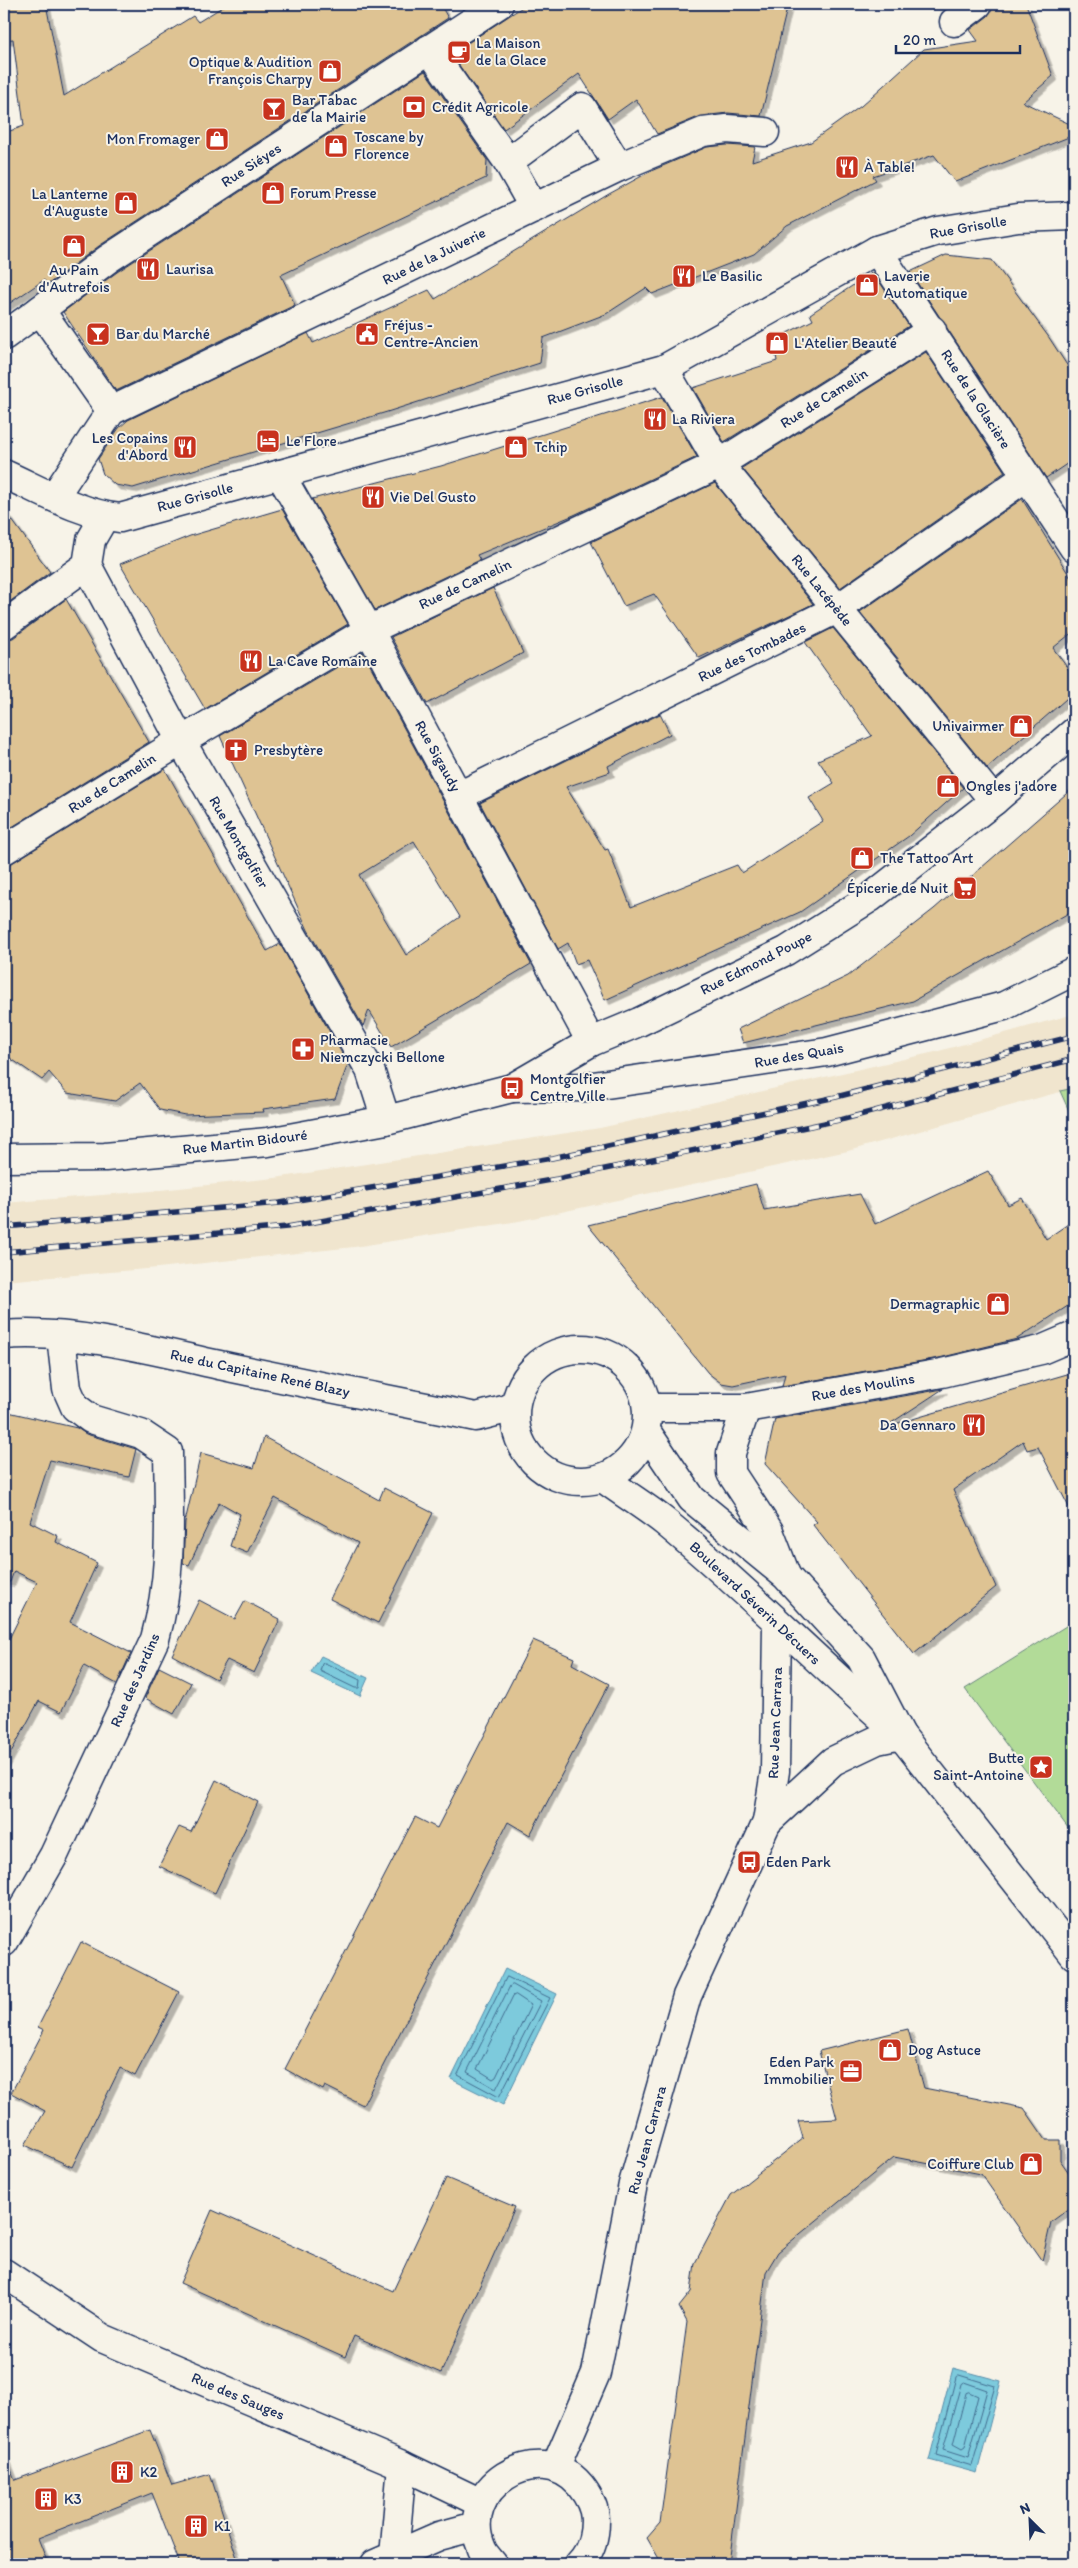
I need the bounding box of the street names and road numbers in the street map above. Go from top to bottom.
street label: Rue Siéyes [218,139,285,191]
street label: Rue Grisolle [928,211,1008,243]
street label: Rue de la Juiverie [379,223,489,289]
street label: Rue de la Glacière [937,346,1015,452]
street label: Rue de Camelin [777,364,872,432]
street label: Rue Grisolle [545,371,625,409]
street label: Rue Grisolle [155,478,235,516]
street label: Rue Lacépède [788,550,856,630]
street label: Rue de Camelin [416,555,515,613]
street label: Rue des Tombades [695,618,809,686]
street label: Rue Sigaudy [411,717,465,795]
street label: Rue de Camelin [65,749,160,817]
street label: Rue Montgolfier [205,793,273,892]
street label: Rue Edmond Poupe [697,927,815,999]
street label: Rue des Quais [753,1038,845,1072]
street label: Rue Martin Bidouré [182,1125,308,1159]
street label: Rue du Capitaine René Blazy [169,1345,351,1401]
street label: Rue des Moulins [810,1369,916,1405]
street label: Boulevard Séverin Décuers [686,1537,825,1669]
street label: Rue des Jardins [106,1630,164,1730]
street label: Rue Jean Carrara [764,1667,786,1779]
street label: Rue Jean Carrara [624,2083,670,2196]
street label: Rue des Sauges [189,2368,288,2424]

